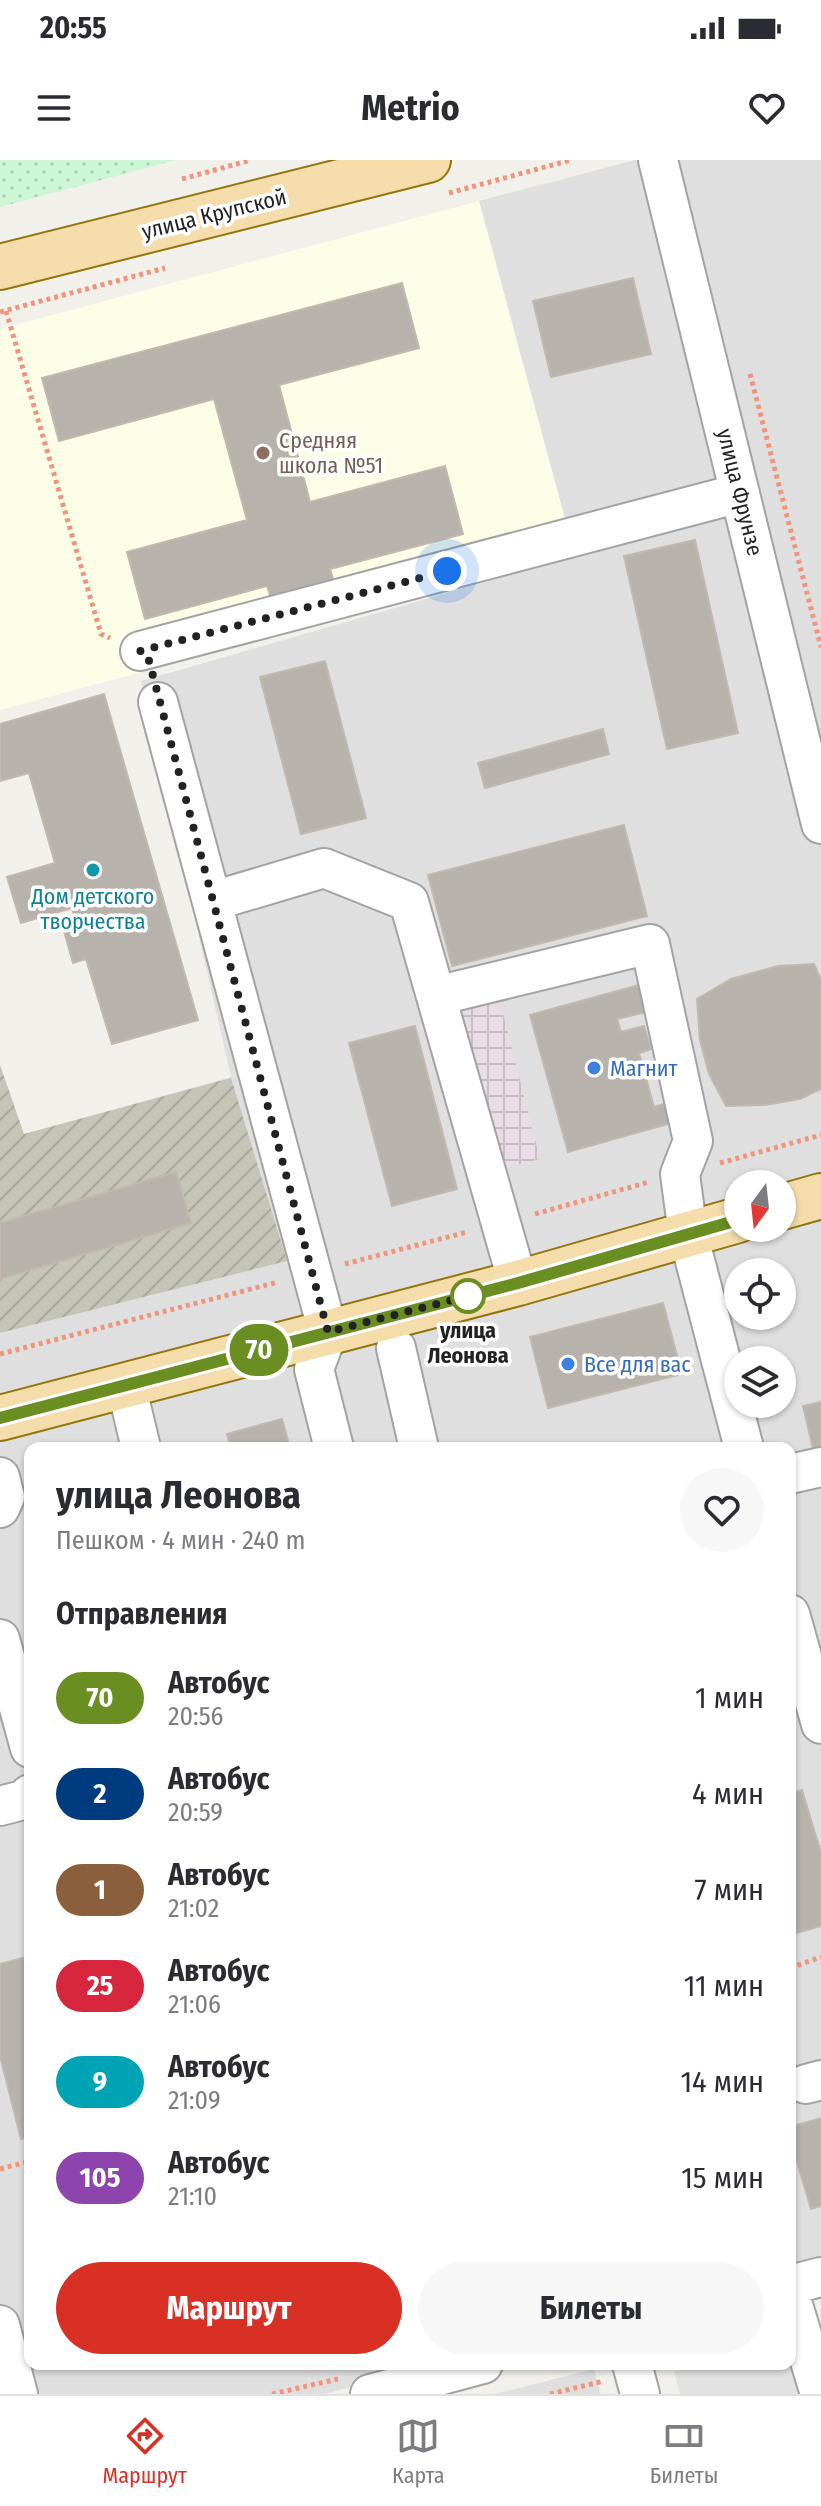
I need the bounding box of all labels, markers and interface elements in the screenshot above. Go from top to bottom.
text: 20:55 [40,10,107,46]
icon: menu [32,86,76,130]
text: Metrio [361,86,460,130]
icon: heart [745,86,789,130]
street label: улица Крупской [139,183,289,245]
street label: улица Фрунзе [711,426,769,558]
place label: Средняя школа №51 [279,427,383,479]
marker: Средняя школа №51 [254,444,272,462]
your location [427,551,467,591]
marker: Дом детского творчества [84,861,102,879]
place label: Дом детского творчества [31,883,154,935]
place label: Магнит [610,1055,677,1082]
marker: Магнит [585,1059,603,1077]
north arrow [724,1170,796,1242]
map controls [724,1170,796,1418]
button: locate [724,1258,796,1330]
marker: улица Леонова [451,1279,485,1313]
place label: улица Леонова [427,1317,509,1369]
line badge: 70 [223,1324,295,1376]
text: 70 [246,1333,272,1366]
button: layers [724,1346,796,1418]
place label: Все для вас [584,1351,691,1378]
marker: Все для вас [559,1355,577,1373]
button: heart [680,1468,764,1552]
text: улица Леонова [56,1472,301,1518]
text: Пешком · 4 мин · 240 m [56,1525,306,1556]
text: Отправления [56,1596,227,1632]
text: Автобус [168,1665,270,1701]
text: 1 мин [695,1680,764,1716]
text: 70 [87,1681,113,1714]
text: 20:56 [168,1701,223,1732]
text: Автобус [168,1761,270,1797]
text: 4 мин [692,1776,764,1812]
text: 2 [94,1777,106,1810]
text: 20:59 [168,1797,223,1828]
text: Автобус [168,1857,270,1893]
text: 7 мин [694,1872,764,1908]
text: 1 [94,1873,106,1906]
text: 21:02 [168,1893,219,1924]
text: Автобус [168,1953,270,1989]
text: 11 мин [684,1968,764,2004]
text: 25 [87,1969,113,2002]
text: 21:06 [168,1989,221,2020]
text: Автобус [168,2049,270,2085]
text: 14 мин [680,2064,764,2100]
text: 9 [93,2065,107,2098]
text: 21:09 [168,2085,221,2116]
text: Автобус [168,2145,270,2181]
text: 15 мин [681,2160,764,2196]
text: 105 [80,2161,120,2194]
text: 21:10 [168,2181,217,2212]
button: Маршрут [56,2262,402,2354]
button: Билеты [418,2262,764,2354]
tab: Маршрут [103,2414,187,2489]
tab: Карта [392,2414,445,2489]
tab: Билеты [650,2414,718,2489]

